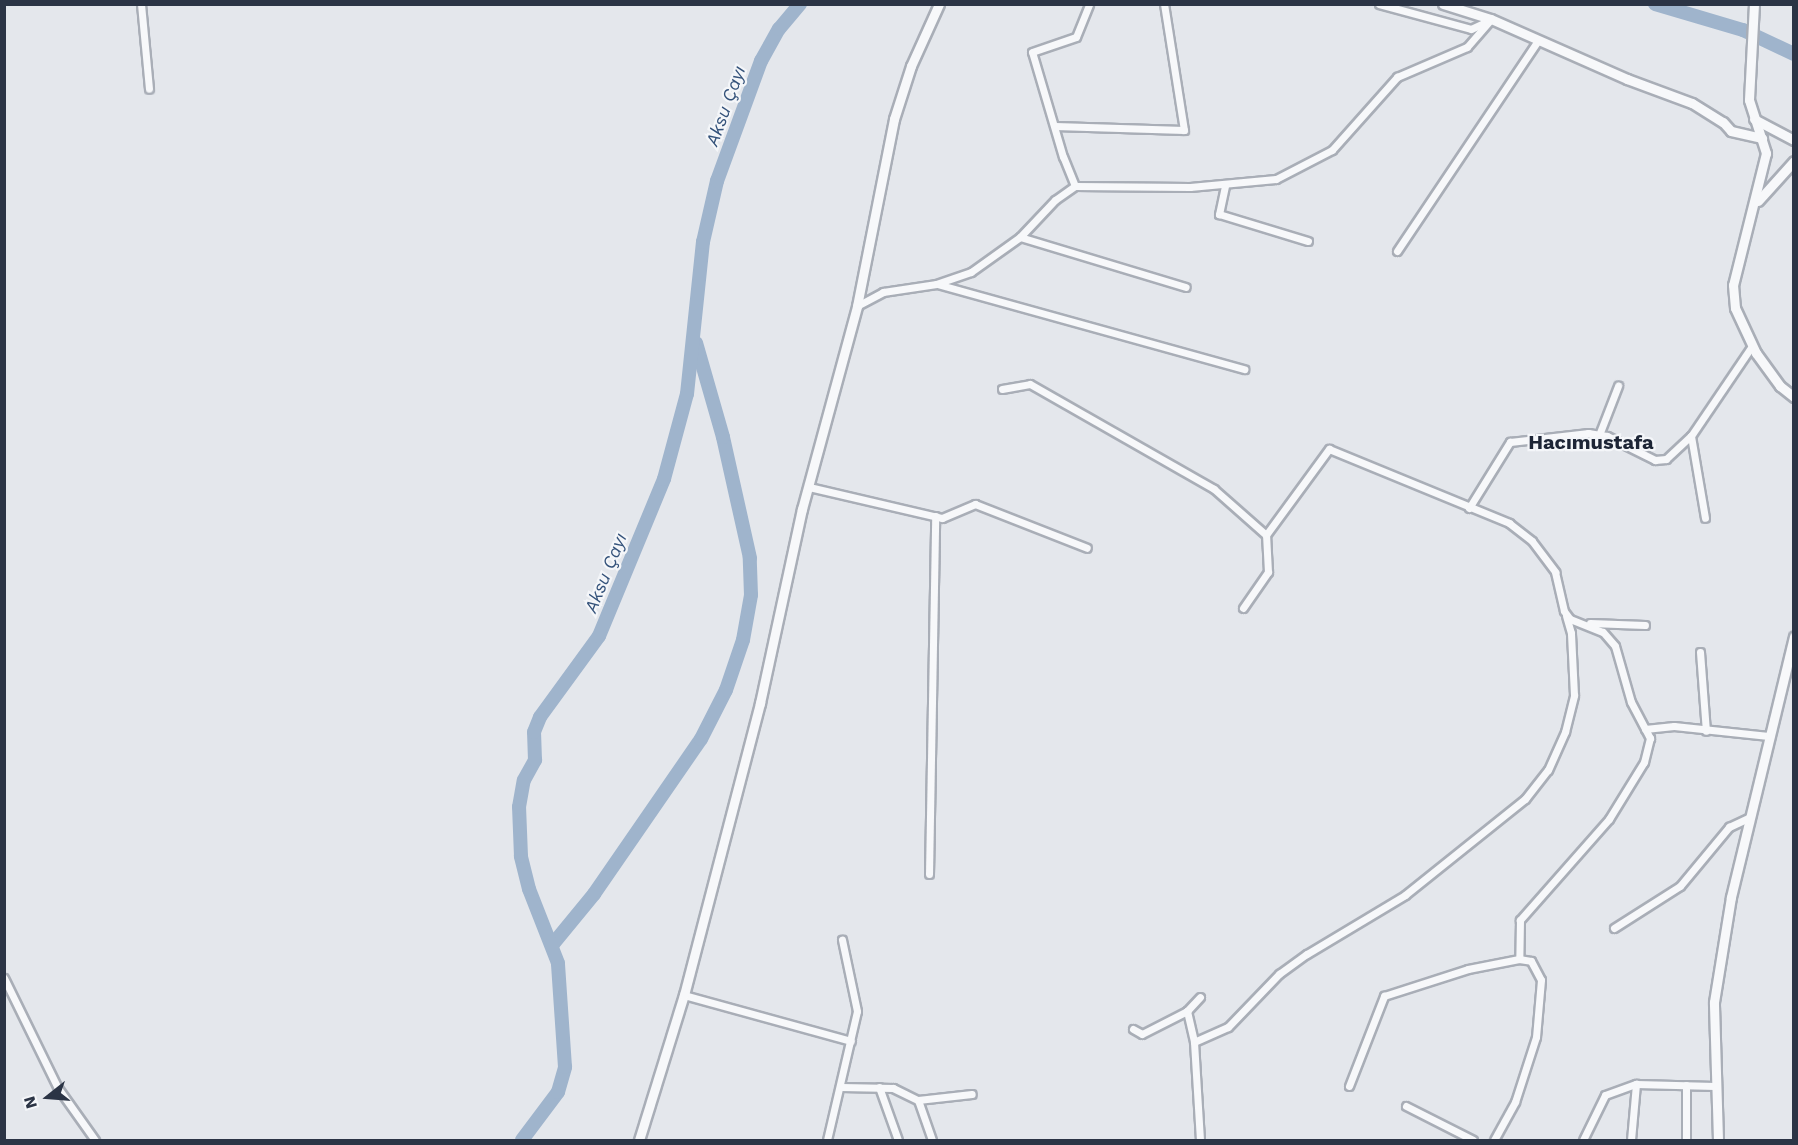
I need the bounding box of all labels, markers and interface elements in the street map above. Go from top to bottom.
water label: Aksu Çayı [702,63,750,149]
district label: Hacımustafa [1528,430,1654,454]
water label: Aksu Çayı [580,530,632,616]
north arrow [18,1067,78,1127]
text: N [19,1094,41,1111]

